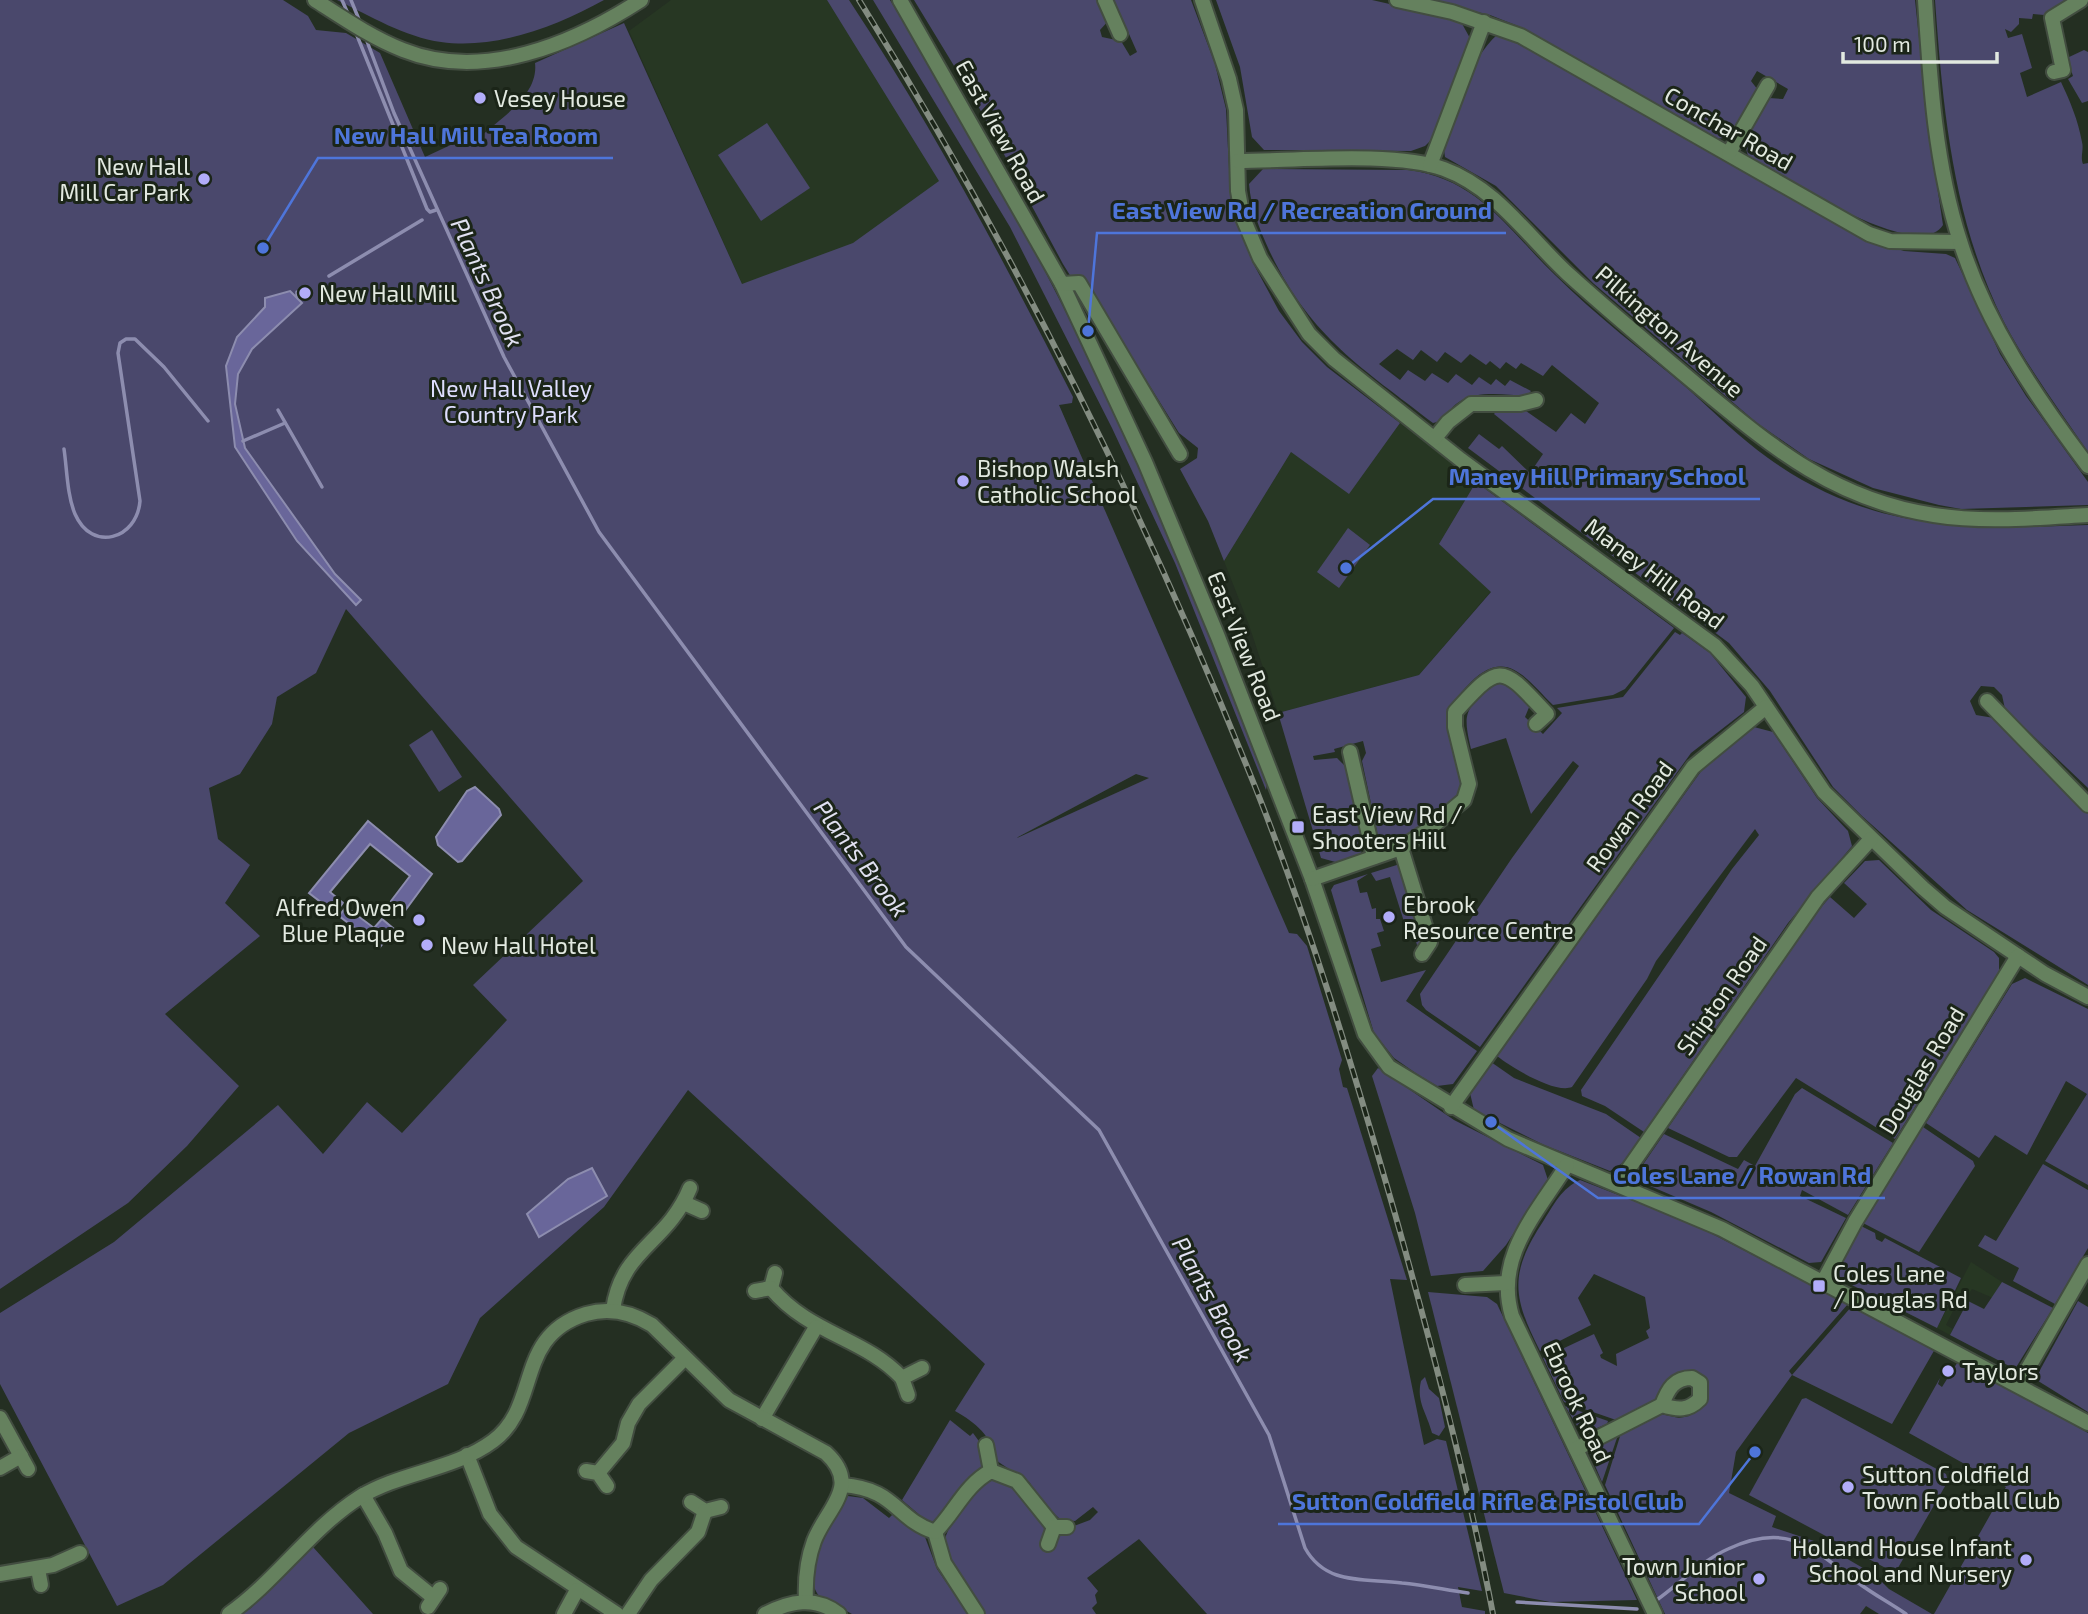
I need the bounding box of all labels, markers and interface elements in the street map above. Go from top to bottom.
scale bar [1843,21,1997,65]
text: 100 m [1854,31,1911,56]
street label: East View Road [950,55,1052,207]
street label: Conchar Road [1660,80,1798,176]
place label: Vesey House [494,84,626,112]
marker: Vesey House [472,90,488,106]
callout: New Hall Mill Tea Room [318,113,613,158]
text: New Hall Mill Tea Room [334,120,598,149]
place label: New Hall Mill Car Park [59,152,190,206]
marker: New Hall Mill Car Park [196,171,212,187]
callout: East View Rd / Recreation Ground [1097,188,1506,233]
text: East View Rd / Recreation Ground [1112,195,1492,224]
water label: Plants Brook [445,213,531,351]
street label: Pilkington Avenue [1590,259,1750,403]
place label: New Hall Mill [319,279,457,307]
marker: New Hall Mill [297,285,313,301]
park label: New Hall Valley Country Park [430,374,592,428]
place label: Bishop Walsh Catholic School [977,454,1137,508]
callout: Maney Hill Primary School [1433,454,1760,499]
text: Maney Hill Primary School [1448,461,1746,490]
marker: Bishop Walsh Catholic School [955,473,971,489]
street label: Maney Hill Road [1580,511,1730,635]
street label: East View Road [1202,567,1288,725]
street label: Rowan Road [1579,755,1679,877]
water label: Plants Brook [809,794,915,922]
place label: East View Rd / Shooters Hill [1312,800,1463,854]
marker: East View Rd / Shooters Hill [1290,819,1306,835]
place label: Ebrook Resource Centre [1403,890,1574,944]
place label: Alfred Owen Blue Plaque [276,893,405,947]
marker: Ebrook Resource Centre [1381,909,1397,925]
marker: Alfred Owen Blue Plaque [411,912,427,928]
street label: Shipton Road [1670,930,1772,1060]
place label: New Hall Hotel [441,931,596,959]
marker: New Hall Hotel [419,937,435,953]
street label: Douglas Road [1872,1001,1970,1139]
callout: Coles Lane / Rowan Rd [1598,1153,1885,1198]
text: Coles Lane / Rowan Rd [1613,1160,1871,1189]
water label: Plants Brook [1167,1231,1259,1367]
place label: Coles Lane / Douglas Rd [1833,1259,1968,1313]
marker: Coles Lane / Douglas Rd [1811,1278,1827,1294]
street label: Ebrook Road [1538,1337,1618,1467]
place label: Taylors [1962,1357,2039,1385]
marker: Taylors [1940,1363,1956,1379]
place label: Sutton Coldfield Town Football Club [1862,1460,2060,1514]
callout: Sutton Coldfield Rifle & Pistol Club [1278,1479,1699,1524]
marker: Sutton Coldfield Town Football Club [1840,1479,1856,1495]
text: Sutton Coldfield Rifle & Pistol Club [1292,1486,1684,1515]
place label: Holland House Infant School and Nursery [1792,1533,2012,1587]
place label: Town Junior School [1622,1552,1745,1606]
marker: Holland House Infant School and Nursery [2018,1552,2034,1568]
marker: Town Junior School [1751,1571,1767,1587]

